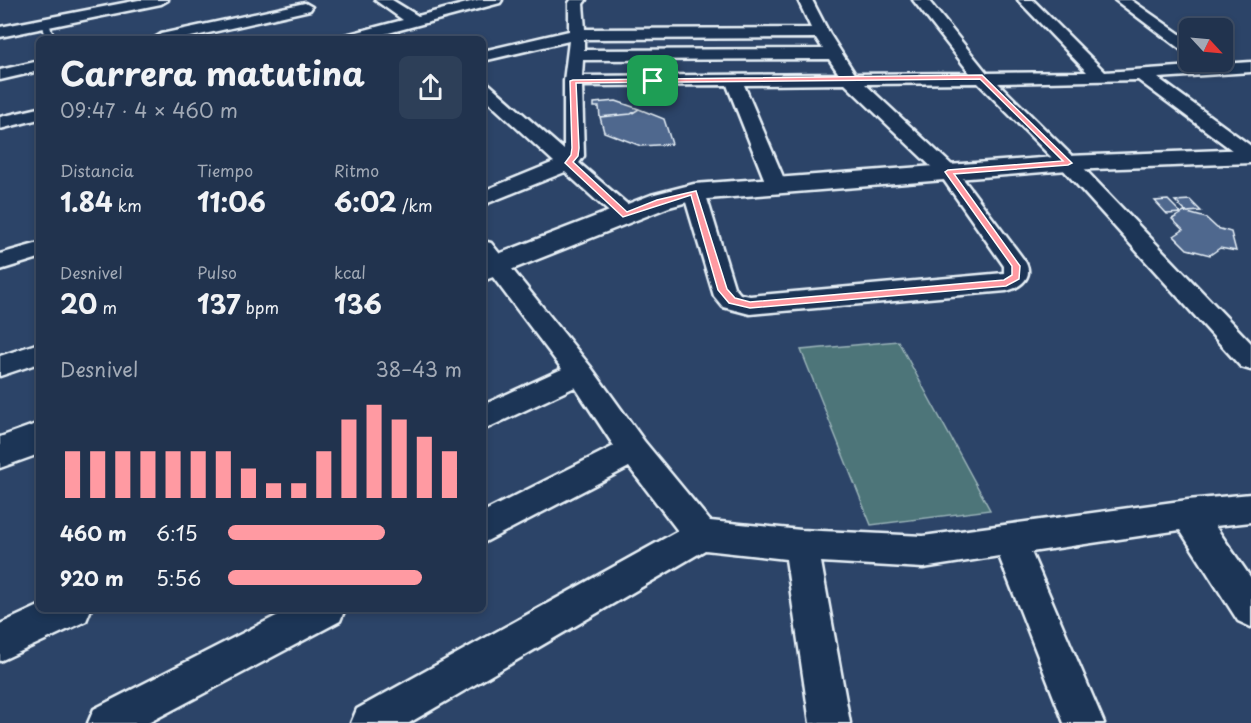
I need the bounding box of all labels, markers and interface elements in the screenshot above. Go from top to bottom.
north arrow [1179,18,1233,72]
map controls [1179,18,1233,72]
text: Carrera matutina [60,47,365,97]
pin [627,55,678,106]
button: share [399,56,462,119]
icon: arrive [636,64,669,97]
text: 09:47 · 4 × 460 m [60,95,238,125]
text: Distancia [60,158,134,182]
text: Tiempo [197,158,253,182]
text: Ritmo [334,158,379,182]
text: 1.84 [60,182,113,221]
text: 11:06 [197,182,266,221]
text: 6:02 [334,182,397,221]
text: km [113,193,142,217]
text: /km [397,193,433,217]
text: Desnivel [60,260,122,284]
text: Pulso [197,260,237,284]
text: kcal [334,260,366,284]
text: 20 [60,284,97,323]
text: 137 [197,284,241,323]
text: 136 [334,284,382,323]
text: m [97,295,117,319]
text: bpm [241,295,279,319]
text: Desnivel [60,354,138,384]
text: 38–43 m [376,354,462,384]
text: 460 m [60,518,127,548]
text: 6:15 [156,518,198,548]
text: 920 m [60,563,124,593]
text: 5:56 [156,563,201,593]

